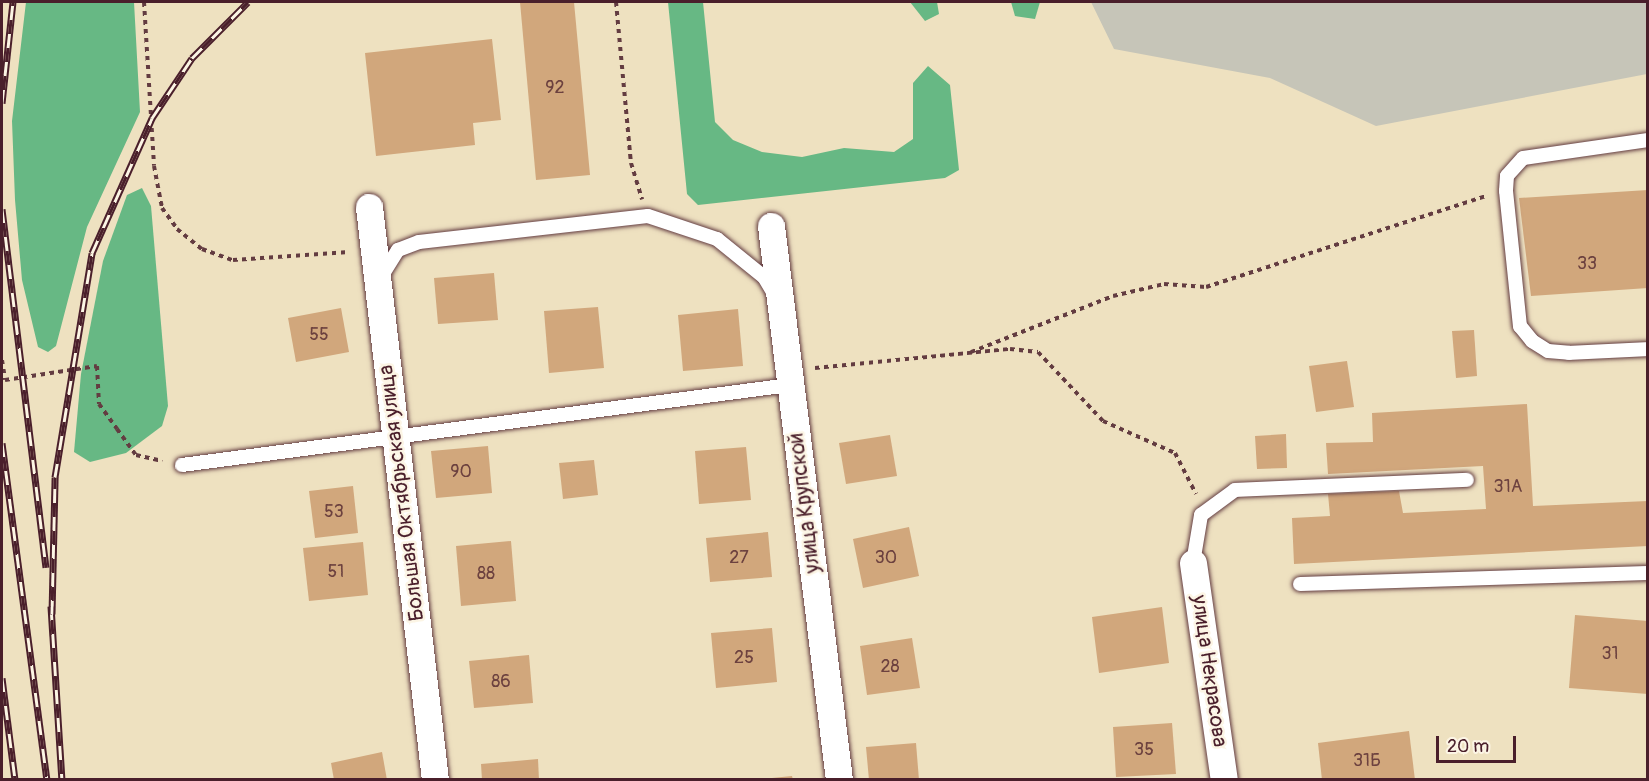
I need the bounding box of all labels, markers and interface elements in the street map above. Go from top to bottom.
house number: 92 [545,77,565,99]
house number: 33 [1577,253,1597,275]
house number: 55 [309,324,329,346]
street label: Большая Октябрьская улица [374,364,430,622]
street label: улица Крупской [784,431,826,575]
house number: 90 [450,461,472,483]
house number: 31А [1494,476,1522,498]
house number: 53 [324,501,344,523]
house number: 27 [729,547,749,569]
house number: 30 [875,547,897,569]
house number: 51 [328,561,344,583]
house number: 88 [477,563,495,585]
street label: улица Некрасова [1186,593,1232,749]
house number: 31 [1601,643,1619,665]
house number: 25 [734,647,754,669]
house number: 28 [880,656,900,678]
house number: 86 [491,671,511,693]
scale bar [1439,724,1518,762]
text: 20 m [1447,735,1489,758]
house number: 35 [1134,739,1154,761]
house number: 31Б [1353,750,1381,772]

